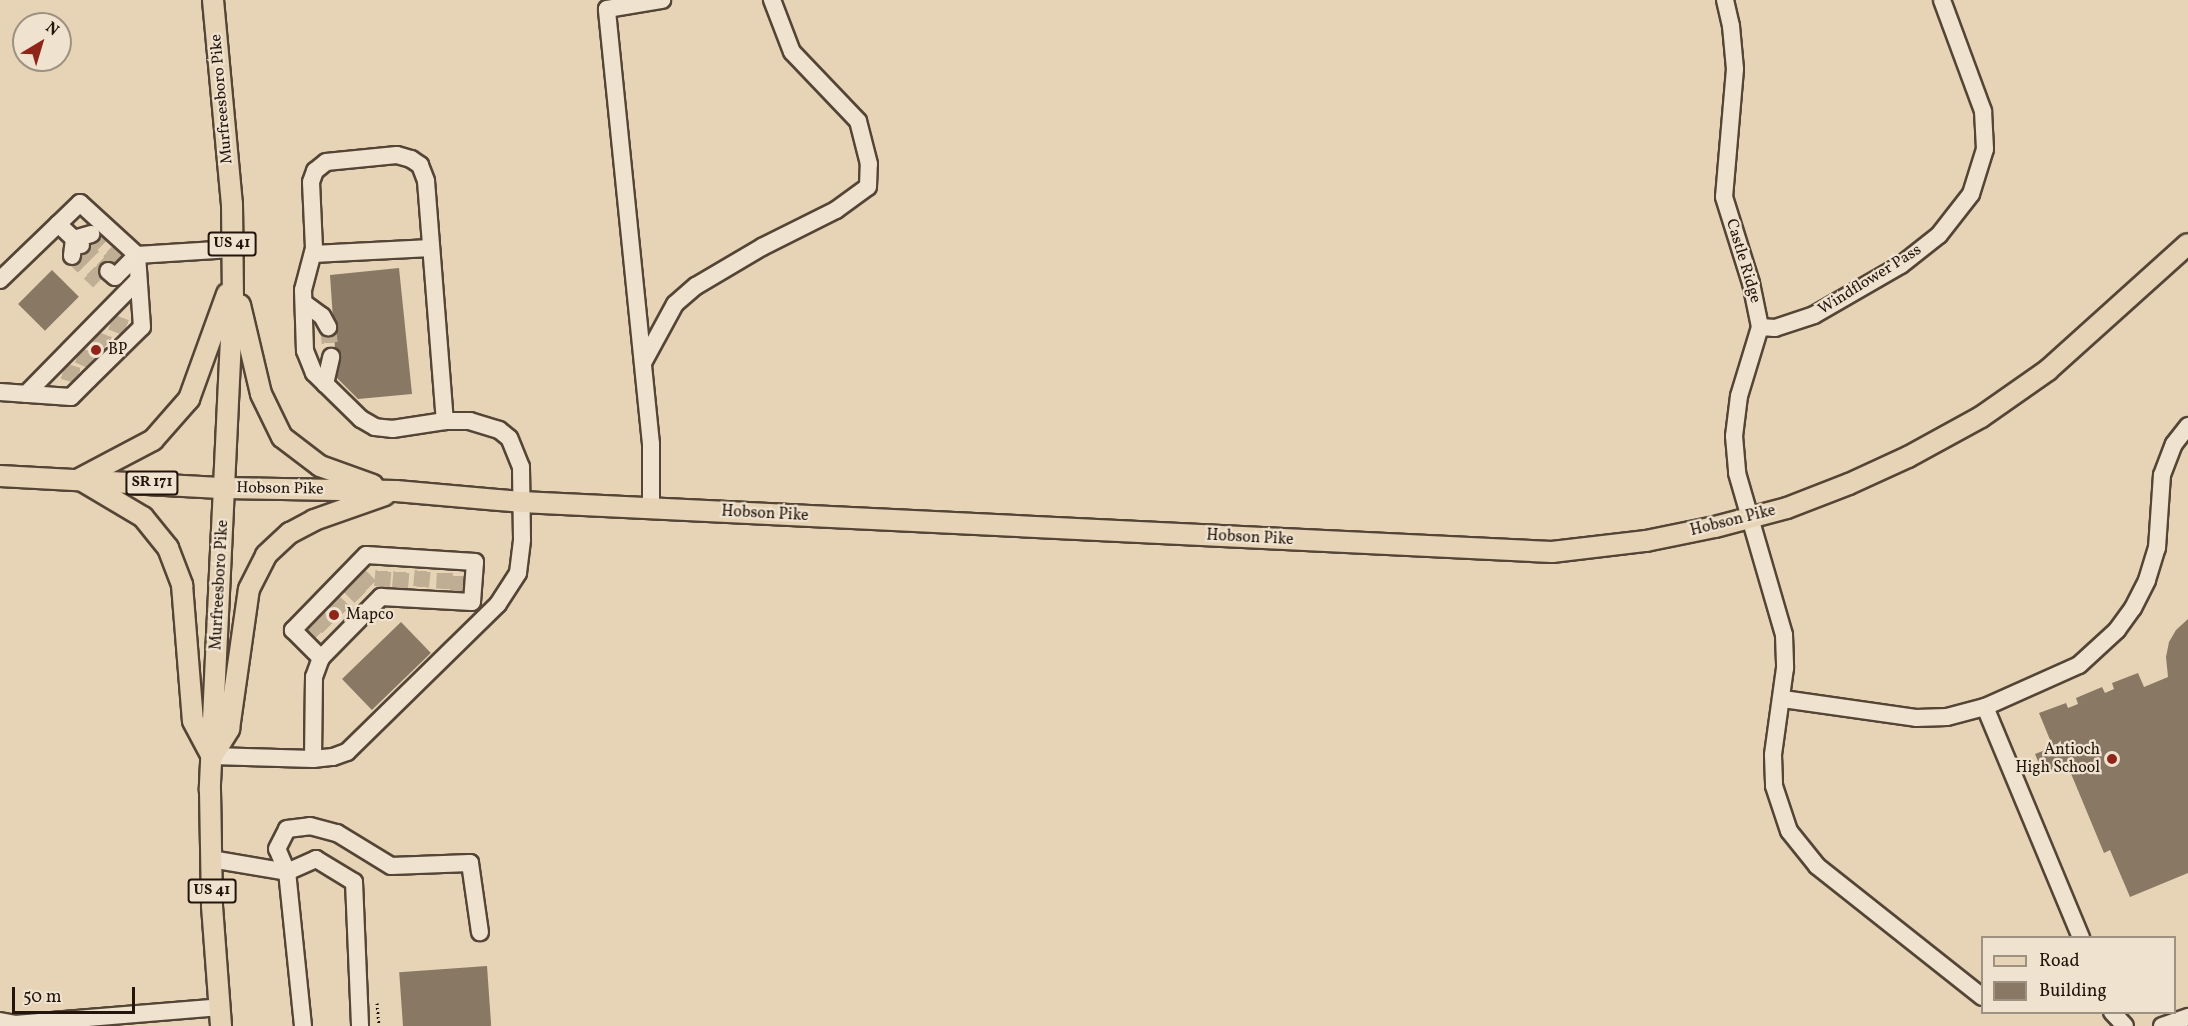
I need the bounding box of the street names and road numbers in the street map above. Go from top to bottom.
street label: Murfreesboro Pike [207,33,237,165]
street label: Castle Ridge [1721,217,1765,305]
road number: US 41 [206,232,258,256]
street label: Windflower Pass [1815,241,1925,319]
road number: SR 171 [125,471,179,495]
street label: Hobson Pike [236,479,324,499]
street label: Hobson Pike [1688,501,1778,541]
street label: Hobson Pike [721,502,809,526]
street label: Murfreesboro Pike [207,519,233,651]
street label: Hobson Pike [1206,526,1294,550]
road number: US 41 [186,879,238,903]

